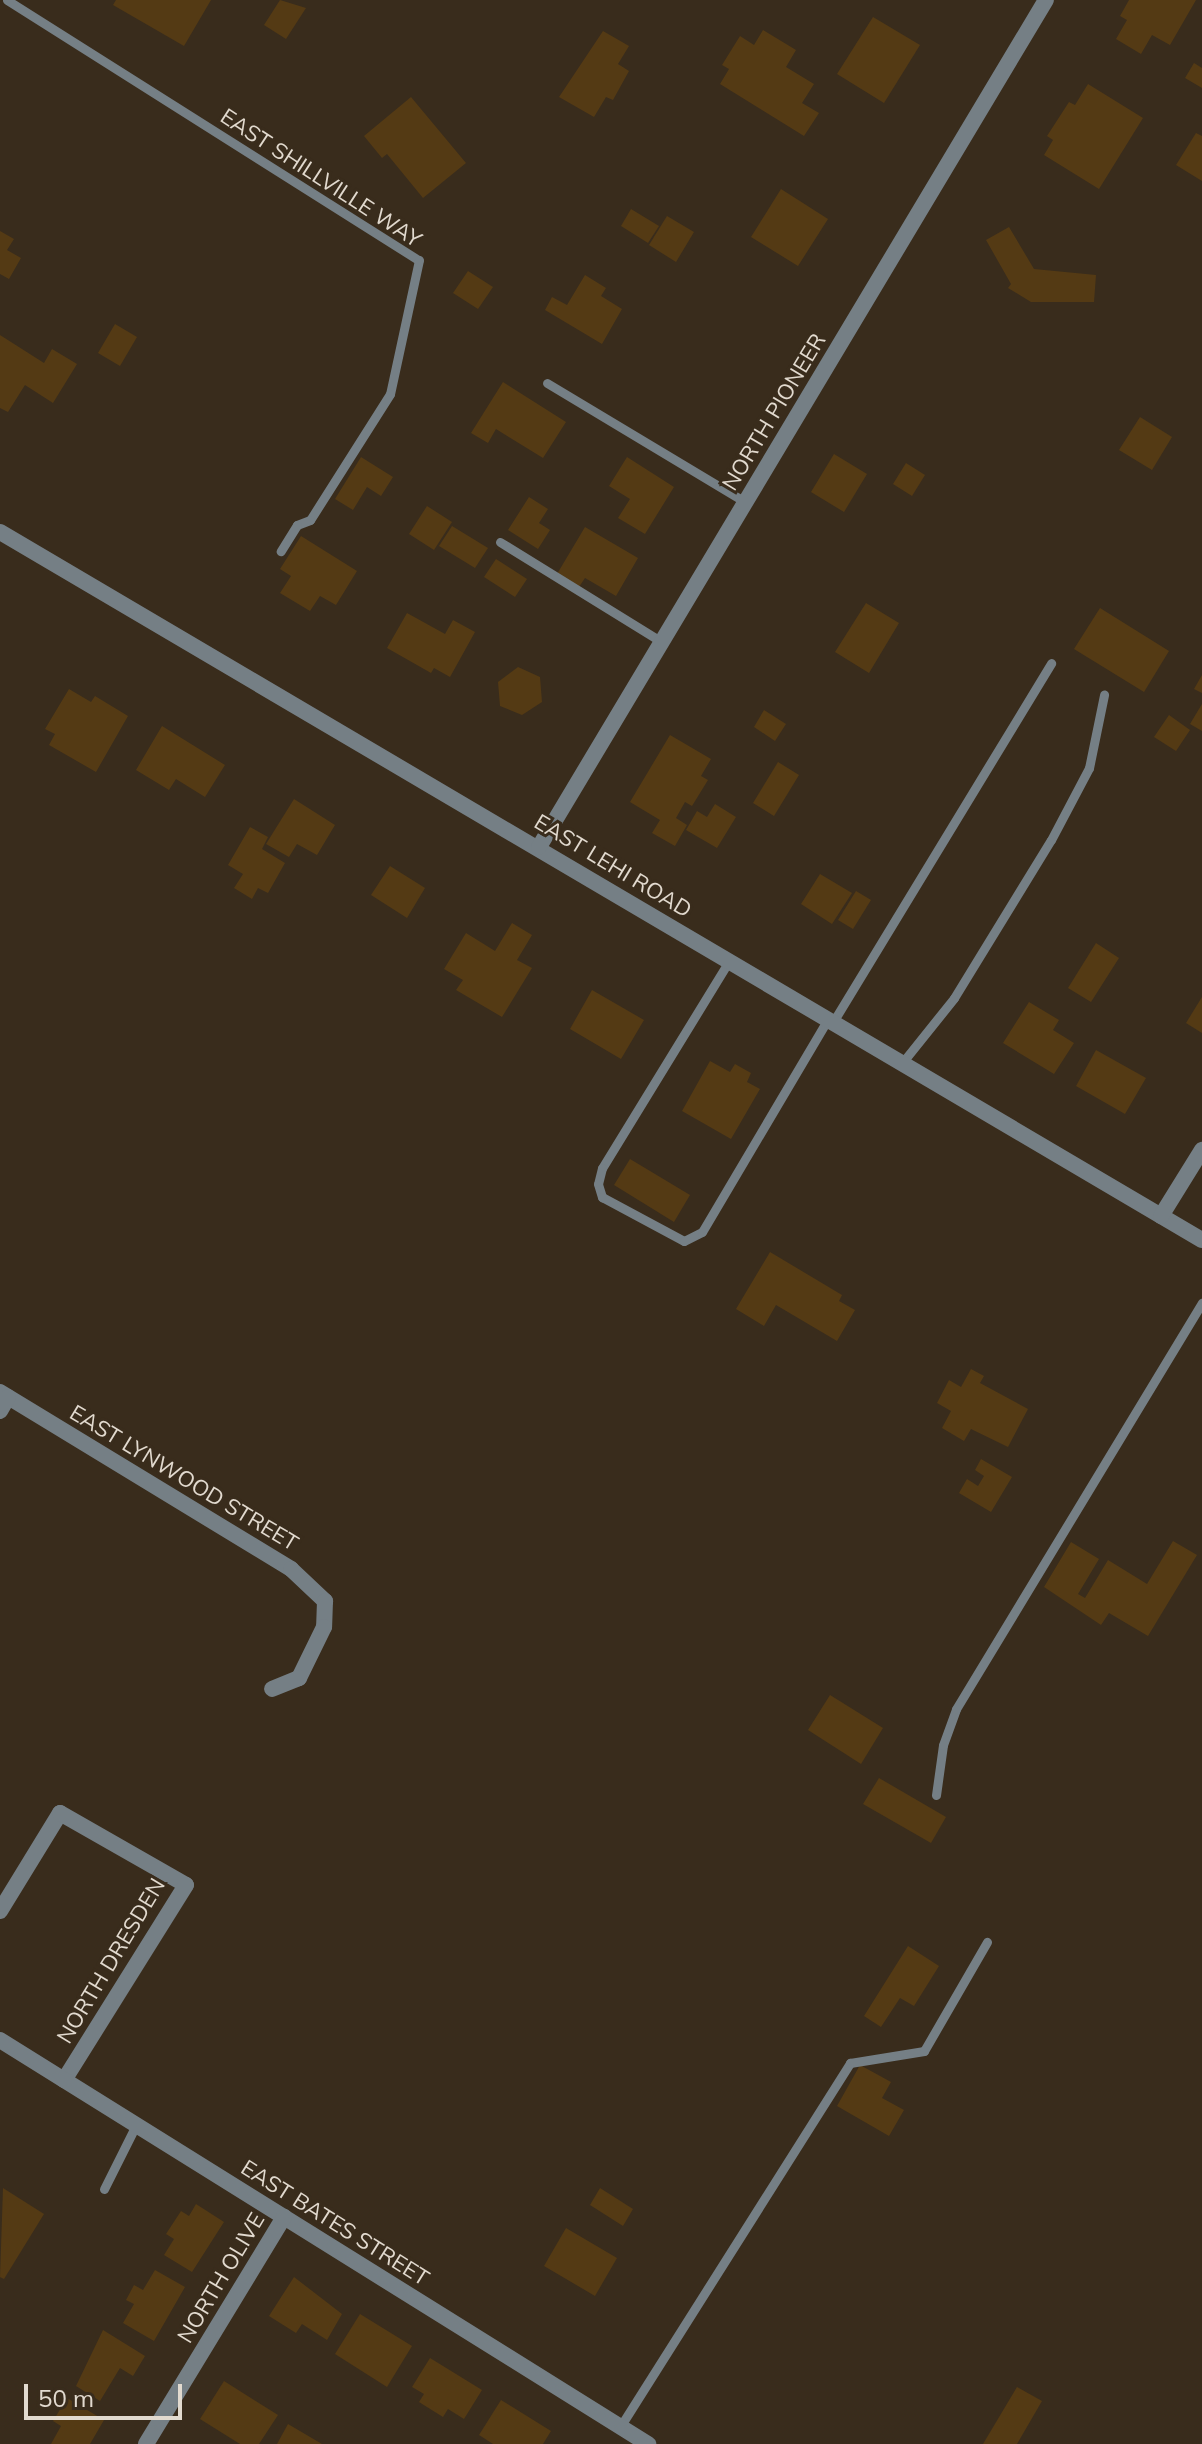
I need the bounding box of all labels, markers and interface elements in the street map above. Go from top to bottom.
street label: EAST SHILLVILLE WAY [216,103,426,253]
street label: NORTH PIONEER [717,329,831,495]
street label: EAST LEHI ROAD [530,809,696,923]
street label: EAST LYNWOOD STREET [65,1399,303,1557]
street label: NORTH DRESDEN [51,1874,171,2048]
street label: EAST BATES STREET [236,2154,434,2292]
street label: NORTH OLIVE [172,2208,270,2348]
scale bar [28,2368,186,2418]
text: 50 m [38,2383,94,2413]

